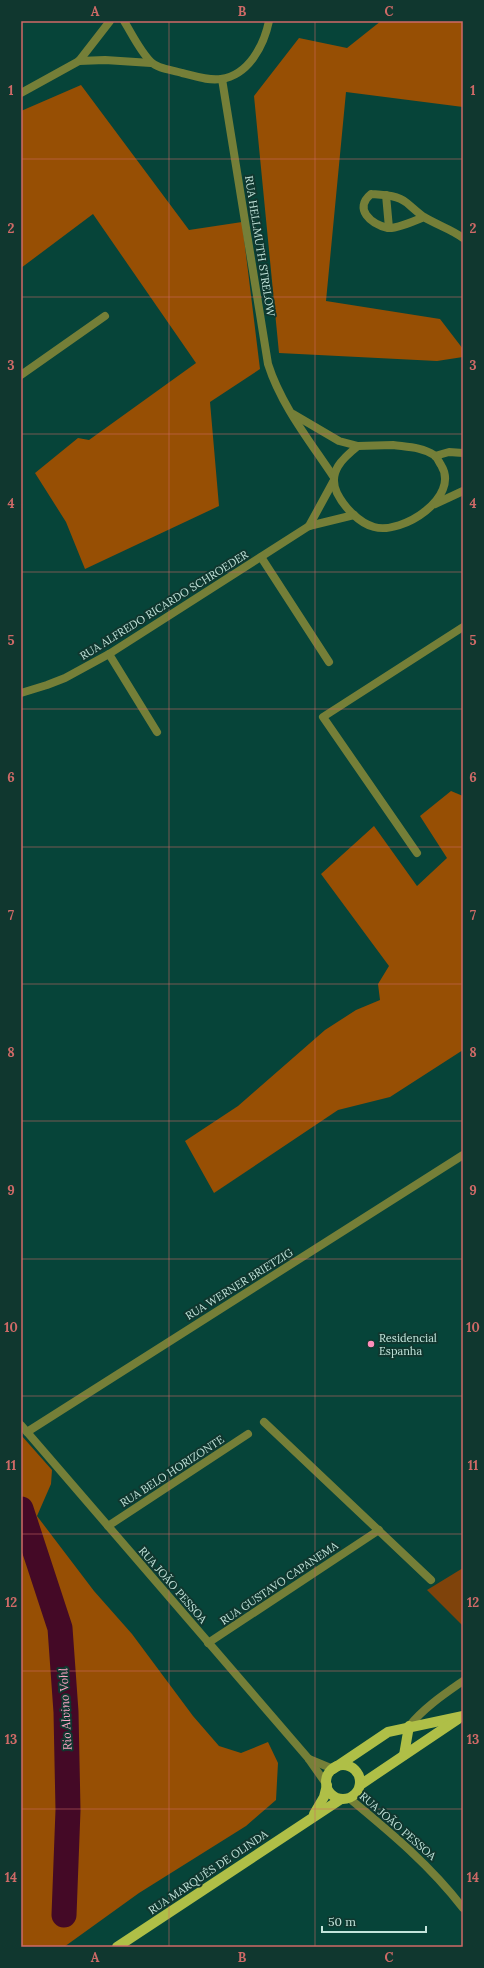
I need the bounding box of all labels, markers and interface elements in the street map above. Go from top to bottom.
text: A [91,3,100,20]
text: B [238,3,247,20]
text: C [385,3,394,20]
text: 1 [8,82,14,99]
text: 1 [470,82,476,99]
street label: RUA HELLMUTH STRELOW [242,175,278,318]
text: 2 [8,220,15,237]
text: 2 [470,220,477,237]
text: 3 [7,357,15,374]
text: 3 [469,357,477,374]
text: 4 [7,495,15,512]
text: 4 [469,495,477,512]
street label: RUA ALFREDO RICARDO SCHROEDER [77,547,251,663]
text: 5 [7,632,15,649]
text: 5 [469,632,477,649]
text: 6 [7,769,15,786]
text: 6 [469,769,477,786]
text: 7 [8,907,14,924]
text: 7 [470,907,476,924]
text: 8 [7,1044,15,1061]
text: 8 [469,1044,477,1061]
text: 9 [7,1182,15,1199]
text: 9 [469,1182,477,1199]
street label: RUA WERNER BRIETZIG [183,1245,296,1323]
text: 10 [4,1319,18,1336]
text: 10 [466,1319,480,1336]
place label: Residencial Espanha [379,1331,437,1358]
marker: Residencial Espanha [366,1339,376,1349]
street label: RUA BELO HORIZONTE [117,1432,227,1510]
text: 11 [6,1457,16,1474]
text: 11 [468,1457,478,1474]
street label: RUA GUSTAVO CAPANEMA [217,1538,342,1628]
street label: RUA JOÃO PESSOA [136,1544,211,1627]
text: 12 [5,1594,17,1611]
text: 12 [467,1594,479,1611]
water label: Rio Alvino Vohl [55,1667,75,1751]
text: 13 [5,1731,17,1748]
text: 13 [467,1731,479,1748]
street label: RUA JOÃO PESSOA [357,1789,440,1864]
street label: RUA MARQUÊS DE OLINDA [146,1826,271,1917]
text: 14 [5,1869,17,1886]
text: 14 [467,1869,479,1886]
scale bar [322,1908,426,1934]
text: 50 m [328,1914,356,1929]
text: A [91,1949,100,1966]
text: B [238,1949,247,1966]
text: C [385,1949,394,1966]

